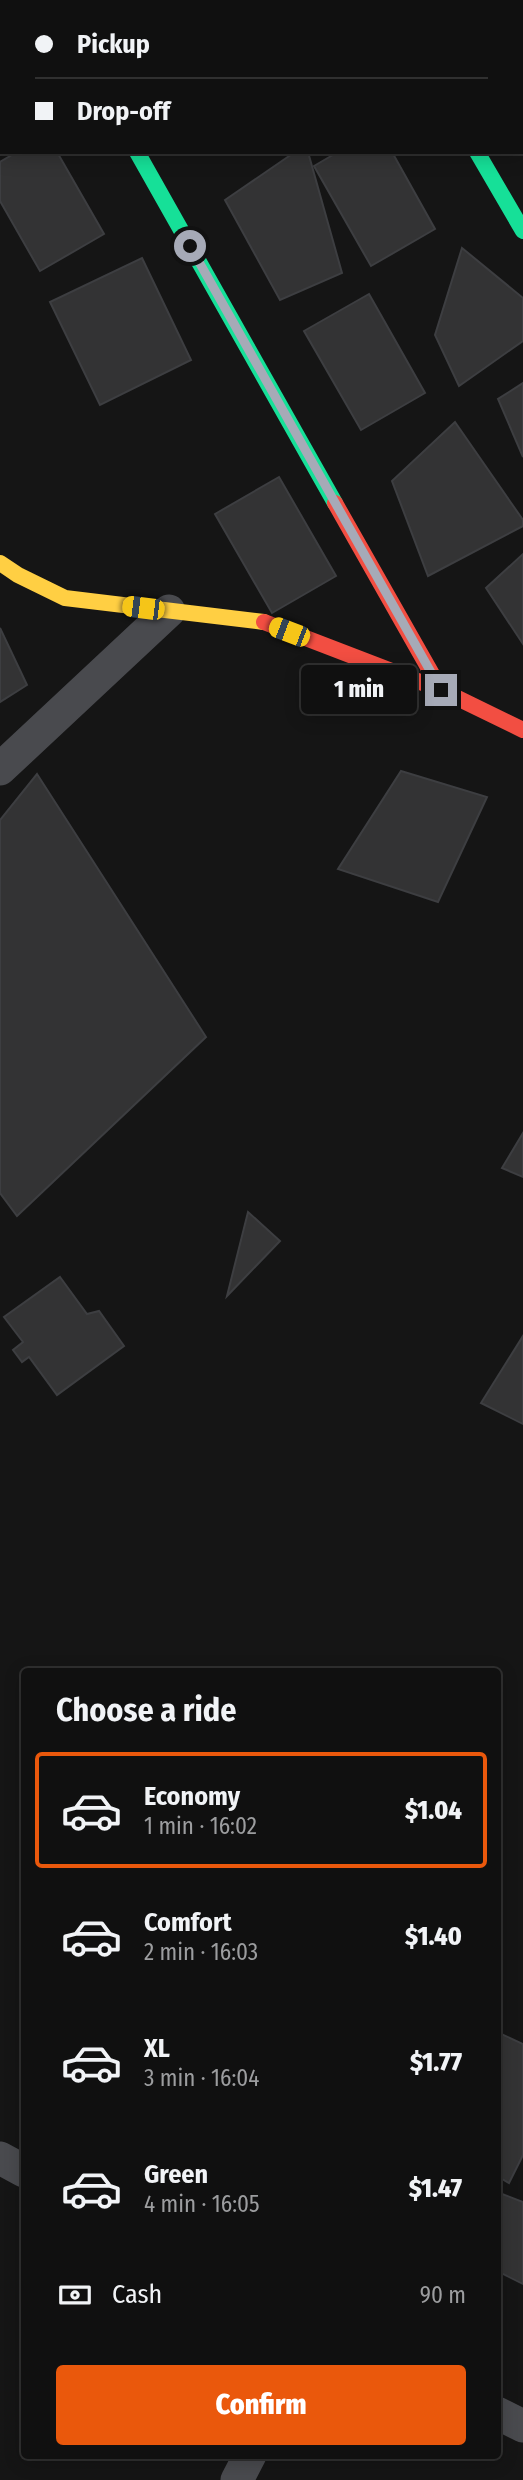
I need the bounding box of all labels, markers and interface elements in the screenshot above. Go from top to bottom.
text: Pickup [77,29,150,60]
text: Drop-off [77,96,170,127]
route start [174,230,206,262]
car [121,595,166,621]
car [266,615,313,649]
callout: 1 min [301,666,416,714]
route end [425,674,457,706]
text: 1 min [334,675,384,703]
text: Choose a ride [56,1691,237,1729]
icon: car [60,1779,123,1842]
text: Economy [144,1781,240,1812]
text: $1.04 [405,1795,462,1826]
text: 1 min · 16:02 [144,1812,257,1840]
icon: car [60,1905,123,1968]
text: Comfort [144,1907,232,1938]
text: $1.40 [405,1921,462,1952]
text: 2 min · 16:03 [144,1938,258,1966]
icon: car [60,2031,123,2094]
text: XL [144,2033,170,2064]
text: $1.77 [410,2047,462,2078]
text: 3 min · 16:04 [144,2064,259,2092]
icon: car [60,2157,123,2220]
text: Green [144,2159,208,2190]
text: $1.47 [409,2173,462,2204]
text: 4 min · 16:05 [144,2190,260,2218]
icon: cash [56,2276,94,2314]
text: Cash [112,2279,162,2310]
text: 90 m [420,2281,466,2309]
button: Confirm [56,2365,466,2445]

